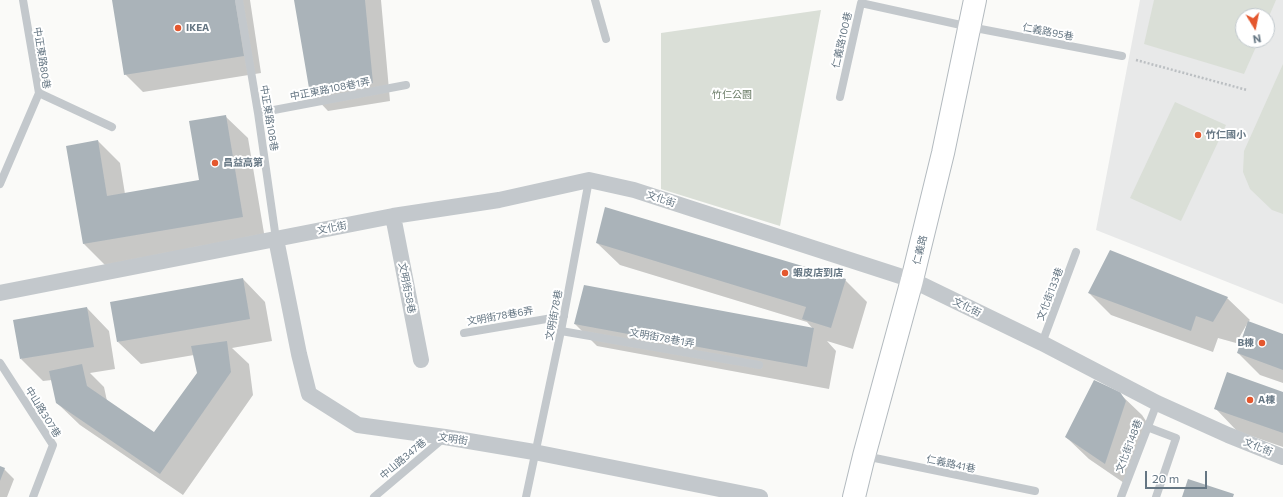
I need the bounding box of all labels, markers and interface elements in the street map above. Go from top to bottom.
north arrow [1235,8,1275,48]
street label: 仁義路100巷 [830,11,854,69]
street label: 仁義路95巷 [1021,21,1075,43]
place label: IKEA [186,22,209,34]
marker: IKEA [173,23,183,33]
street label: 中正東路80巷 [31,26,53,90]
text: N [1252,32,1262,46]
street label: 中正東路108巷1弄 [289,75,371,103]
street label: 中正東路108巷 [258,84,280,152]
park label: 竹仁公園 [712,89,752,101]
place label: 竹仁國小 [1206,129,1246,141]
marker: 竹仁國小 [1193,130,1203,140]
place label: 昌益高第 [223,157,263,169]
marker: 昌益高第 [210,158,220,168]
street label: 文化街 [645,189,677,209]
street label: 文化街 [316,219,348,237]
street label: 仁義路 [911,234,929,266]
street label: 文明街58巷 [396,261,418,315]
street label: 文化街133巷 [1034,266,1066,322]
place label: 蝦皮店到店 [793,267,843,279]
marker: 蝦皮店到店 [780,268,790,278]
street label: 文明街78巷 [543,289,565,341]
street label: 文化街 [951,295,983,319]
street label: 文明街78巷6弄 [466,304,534,328]
street label: 文明街78巷1弄 [629,326,695,350]
place label: B棟 [1237,337,1254,349]
marker: B棟 [1257,338,1267,348]
street label: 中山路307巷 [23,384,63,440]
place label: A棟 [1258,394,1275,406]
marker: A棟 [1245,395,1255,405]
street label: 文化街148巷 [1113,418,1145,474]
street label: 文明街 [437,431,469,447]
street label: 中山路347巷 [377,436,429,482]
street label: 文化街 [1242,436,1274,458]
street label: 仁義路41巷 [925,453,977,475]
scale bar [1147,463,1209,489]
text: 20 m [1152,471,1179,485]

